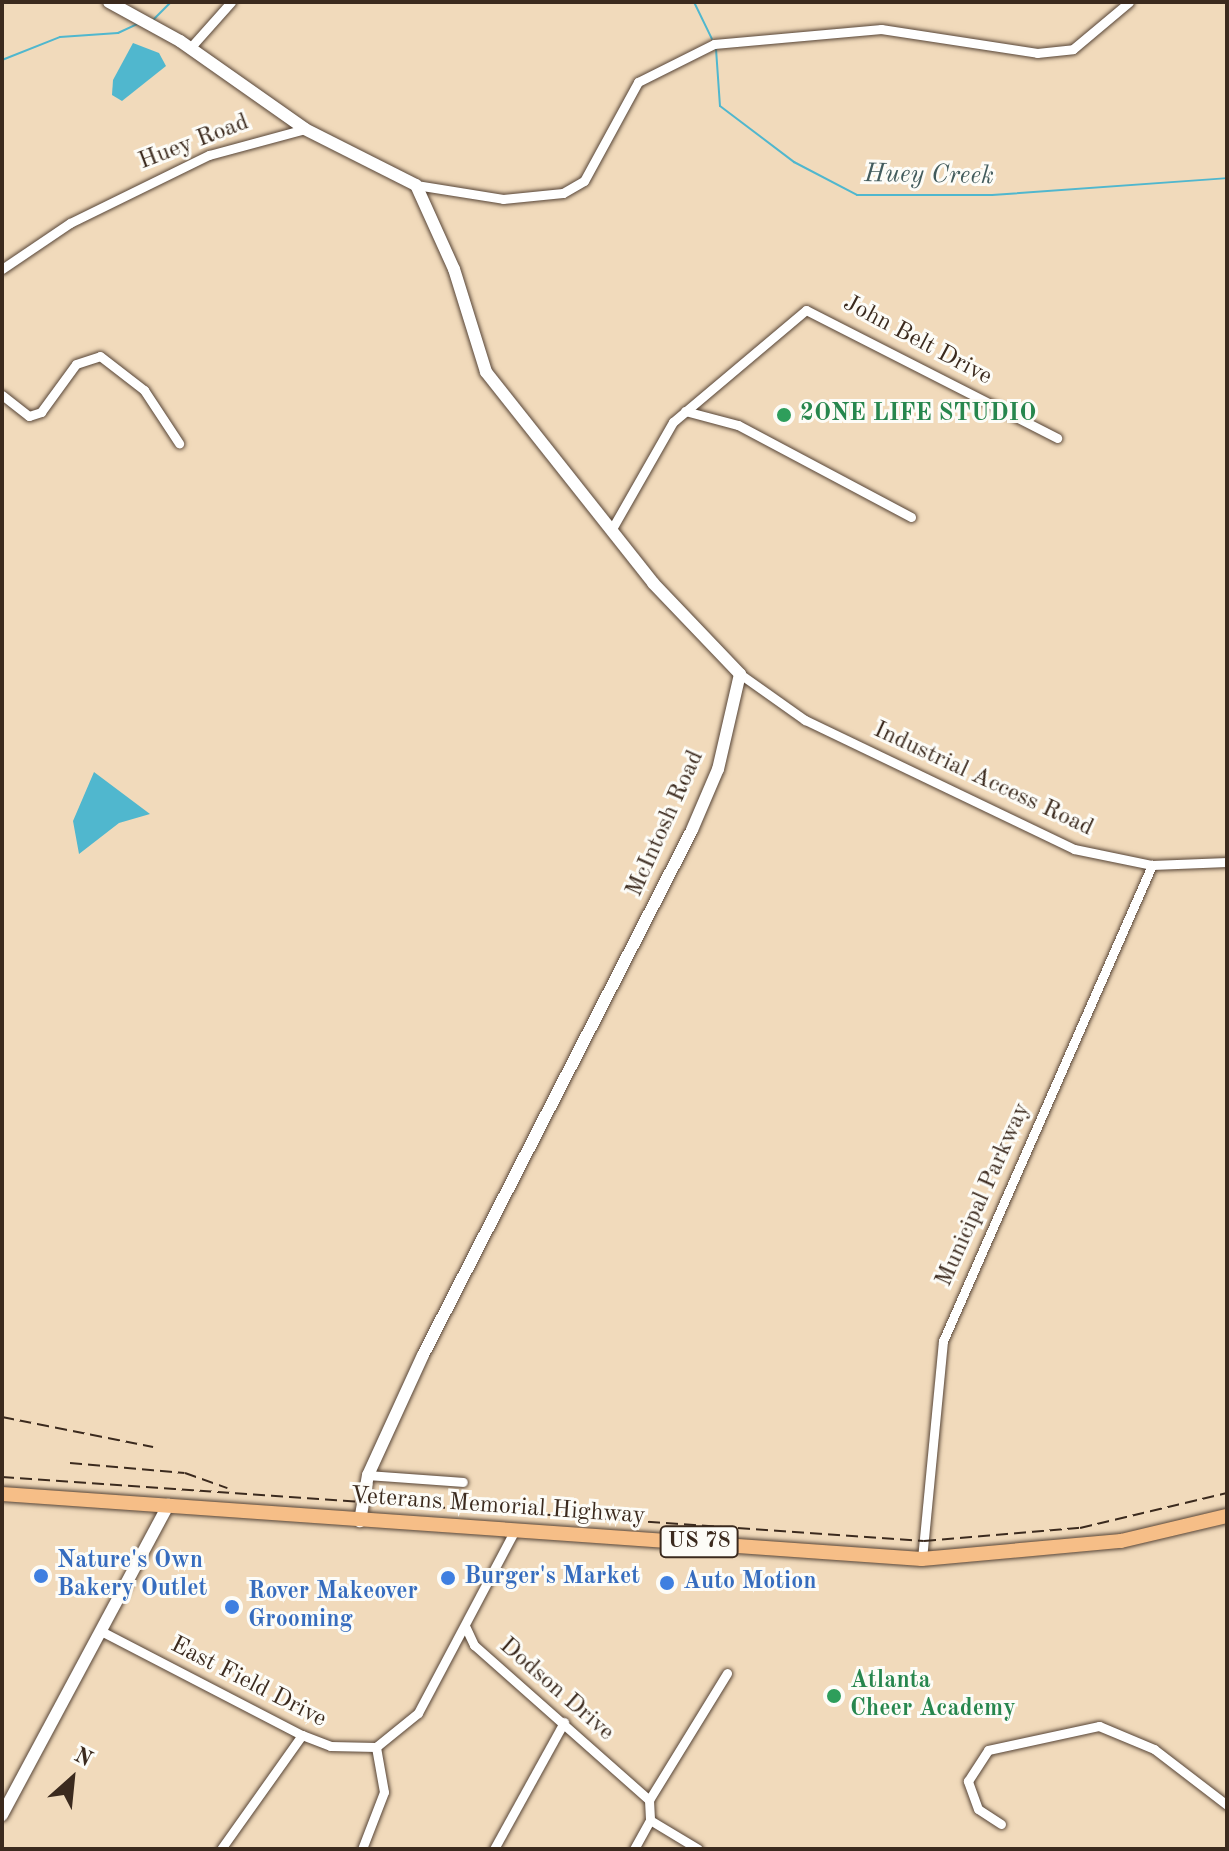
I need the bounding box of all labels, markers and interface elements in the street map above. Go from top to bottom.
street label: Huey Road [135,109,253,177]
water label: Huey Creek [864,159,994,193]
street label: John Belt Drive [838,290,996,392]
place label: 2ONE LIFE STUDIO [800,401,1036,429]
marker: 2ONE LIFE STUDIO [775,406,793,424]
street label: Industrial Access Road [868,716,1098,844]
street label: McIntosh Road [621,746,711,902]
street label: Municipal Parkway [931,1099,1037,1291]
street label: Veterans Memorial Highway [350,1482,646,1532]
road number: US 78 [659,1524,739,1560]
place label: Nature's Own Bakery Outlet [57,1548,207,1604]
place label: Burger's Market [464,1564,640,1592]
marker: Nature's Own Bakery Outlet [32,1567,50,1585]
marker: Burger's Market [439,1569,457,1587]
place label: Auto Motion [683,1569,817,1597]
marker: Auto Motion [658,1574,676,1592]
place label: Rover Makeover Grooming [248,1579,418,1635]
marker: Rover Makeover Grooming [223,1598,241,1616]
street label: East Field Drive [165,1631,331,1735]
street label: Dodson Drive [493,1632,619,1748]
place label: Atlanta Cheer Academy [850,1668,1016,1724]
marker: Atlanta Cheer Academy [825,1687,843,1705]
north arrow [32,1739,112,1819]
text: N [70,1744,95,1771]

